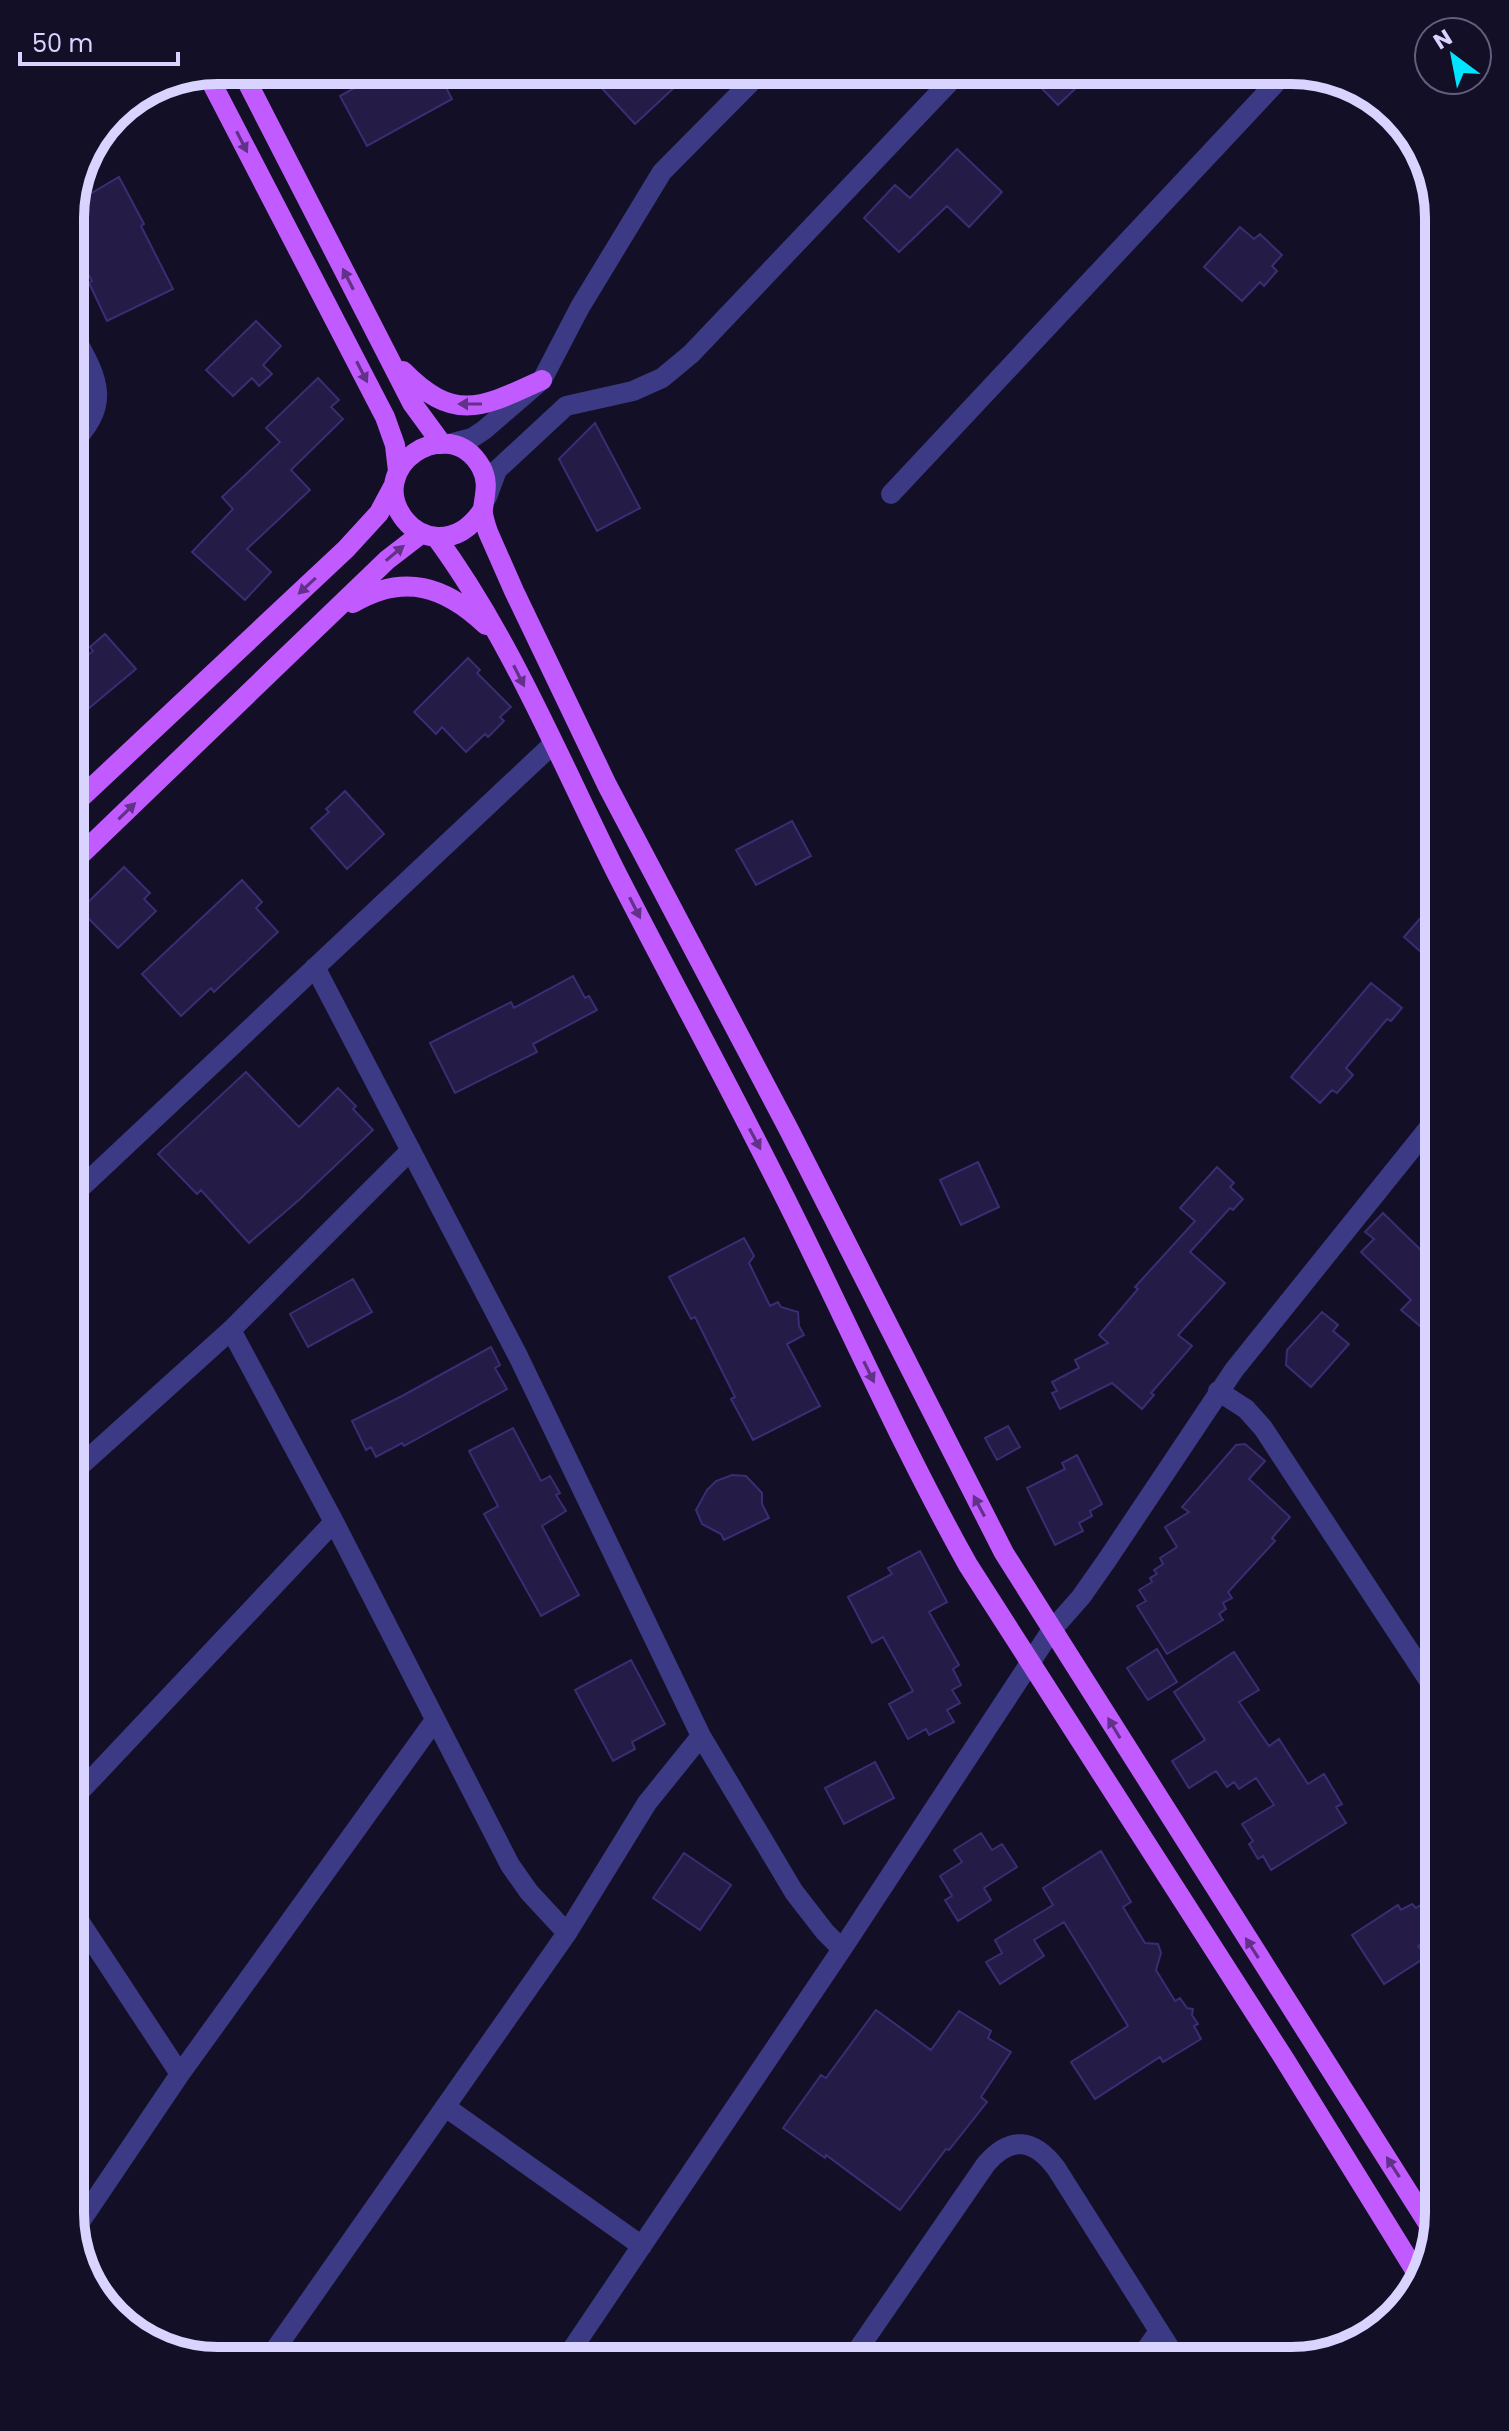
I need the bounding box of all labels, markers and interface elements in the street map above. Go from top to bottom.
scale bar [20,16,178,66]
north arrow [1413,16,1493,96]
text: N [1427,22,1458,57]
text: 50 m [32,27,93,60]
one-way arrow [236,130,249,153]
one-way arrow [342,268,355,291]
one-way arrow [355,361,369,384]
one-way arrow [456,398,482,411]
one-way arrow [385,545,405,562]
one-way arrow [298,577,317,595]
one-way arrow [512,664,525,687]
one-way arrow [117,802,136,821]
one-way arrow [628,897,641,920]
one-way arrow [749,1127,762,1150]
one-way arrow [862,1361,876,1384]
one-way arrow [973,1494,986,1517]
one-way arrow [1107,1717,1121,1739]
one-way arrow [1246,1937,1260,1959]
one-way arrow [1386,2156,1400,2178]

